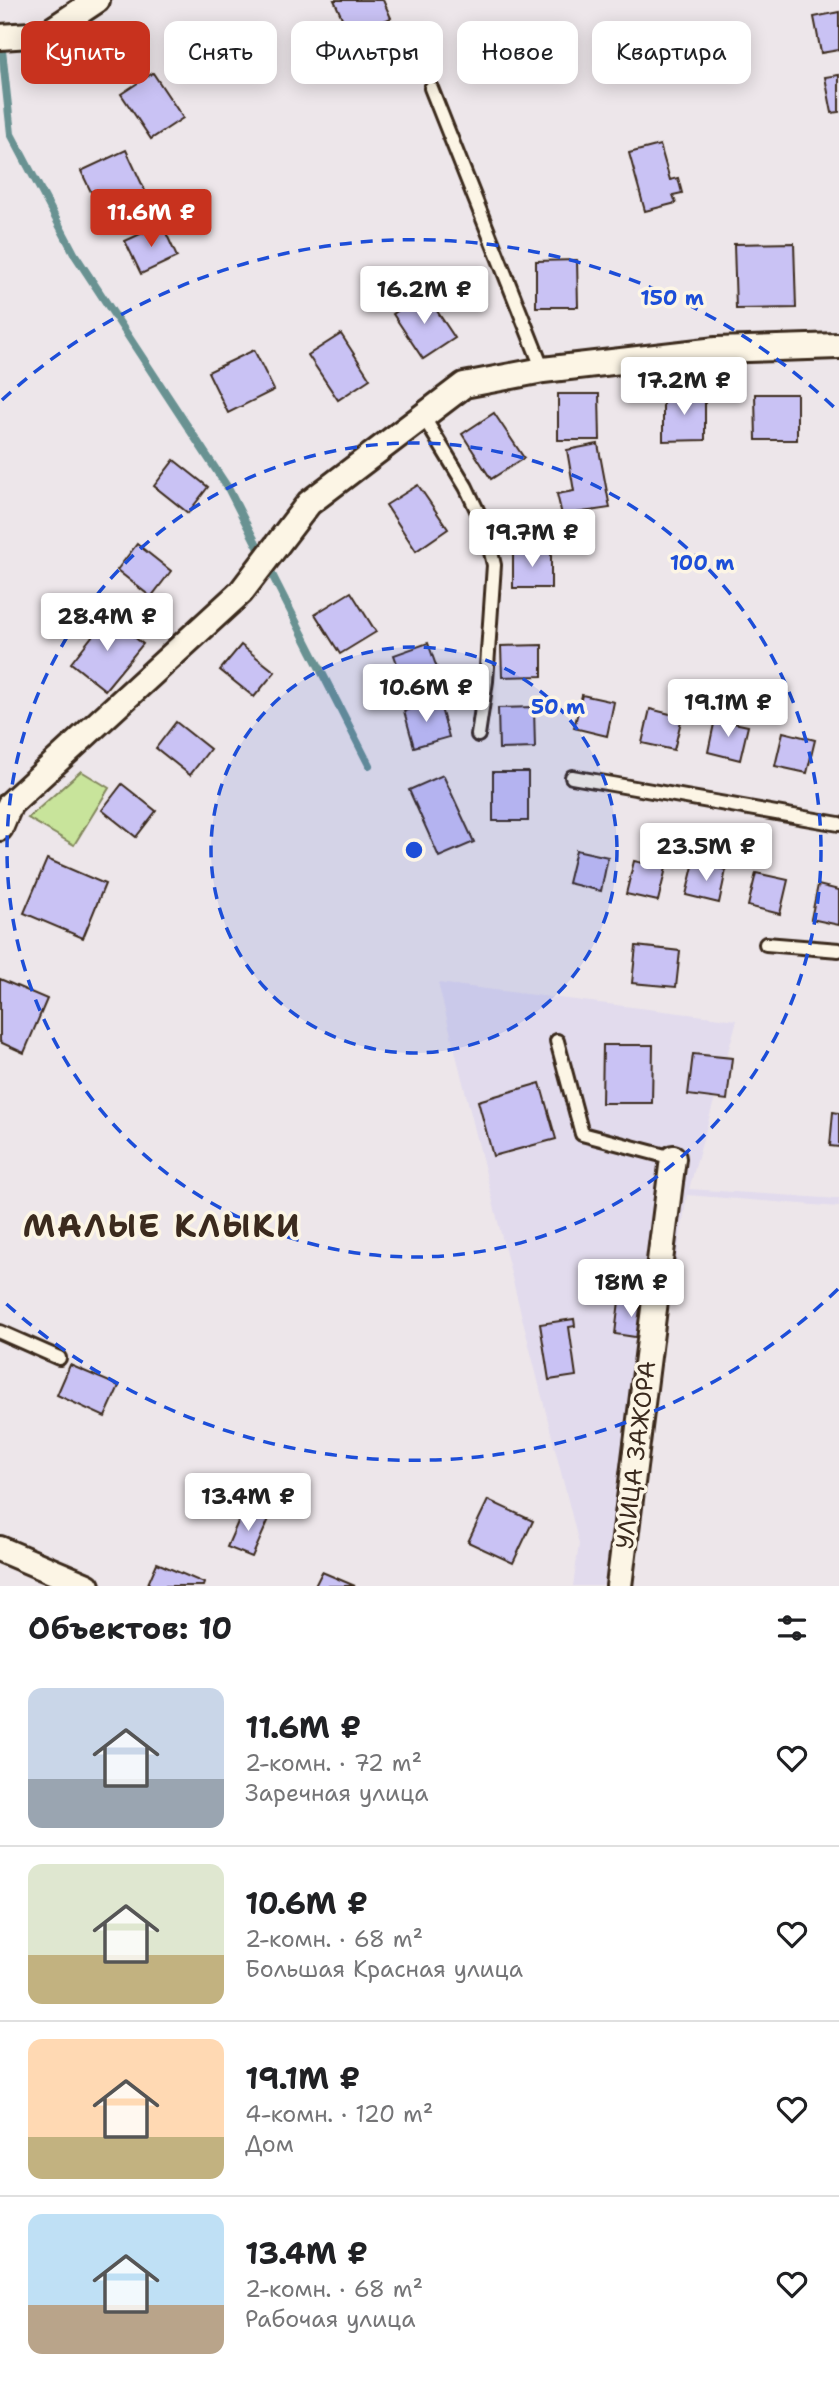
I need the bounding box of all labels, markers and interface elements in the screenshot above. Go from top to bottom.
chip: Купить [21,21,150,84]
chip: Снять [164,21,277,84]
chip: Фильтры [291,21,443,84]
chip: Новое [457,21,578,84]
chip: Квартира [592,21,751,84]
pin: 11.6M ₽ [86,190,216,249]
text: 11.6M ₽ [106,197,196,227]
pin: 16.2M ₽ [359,266,489,326]
text: 16.2M ₽ [376,274,472,304]
text: 150 m [640,284,704,312]
pin: 17.2M ₽ [619,358,749,417]
text: 17.2M ₽ [637,365,731,395]
pin: 19.7M ₽ [467,510,597,569]
text: 19.7M ₽ [485,517,579,547]
text: 100 m [670,549,734,577]
pin: 28.4M ₽ [42,594,172,653]
text: 28.4M ₽ [57,601,157,631]
pin: 10.6M ₽ [361,664,491,724]
text: 10.6M ₽ [379,672,473,702]
pin: 19.1M ₽ [663,680,793,739]
text: 19.1M ₽ [684,687,772,717]
text: 50 m [531,693,585,721]
pin: 23.5M ₽ [641,824,771,883]
text: 23.5M ₽ [656,831,756,861]
centre of rings [402,838,426,862]
district label: МАЛЫЕ КЛЫКИ [23,1204,301,1247]
pin: 18M ₽ [582,1260,680,1319]
text: 18M ₽ [594,1267,668,1297]
street label: УЛИЦА ЗАЖОРА [609,1359,663,1551]
pin: 13.4M ₽ [183,1474,313,1533]
text: 13.4M ₽ [201,1481,295,1511]
text: Объектов: 10 [28,1608,232,1649]
icon: filters [773,1609,811,1647]
text: 11.6M ₽ [245,1707,361,1748]
icon: home [84,1716,168,1800]
icon: heart [773,1739,811,1777]
text: 2-комн. · 72 m² [245,1748,422,1778]
text: Заречная улица [245,1778,428,1808]
text: 10.6M ₽ [245,1883,368,1924]
icon: home [84,1892,168,1976]
icon: heart [773,1915,811,1953]
text: 2-комн. · 68 m² [245,1924,423,1954]
text: Большая Красная улица [245,1954,523,1984]
text: 19.1M ₽ [245,2058,360,2099]
icon: home [84,2067,168,2151]
icon: heart [773,2090,811,2128]
text: 4-комн. · 120 m² [245,2099,433,2129]
text: Дом [245,2129,294,2159]
text: 13.4M ₽ [245,2233,368,2274]
icon: home [84,2242,168,2326]
icon: heart [773,2265,811,2303]
text: 2-комн. · 68 m² [245,2274,423,2304]
text: Рабочая улица [245,2304,416,2334]

